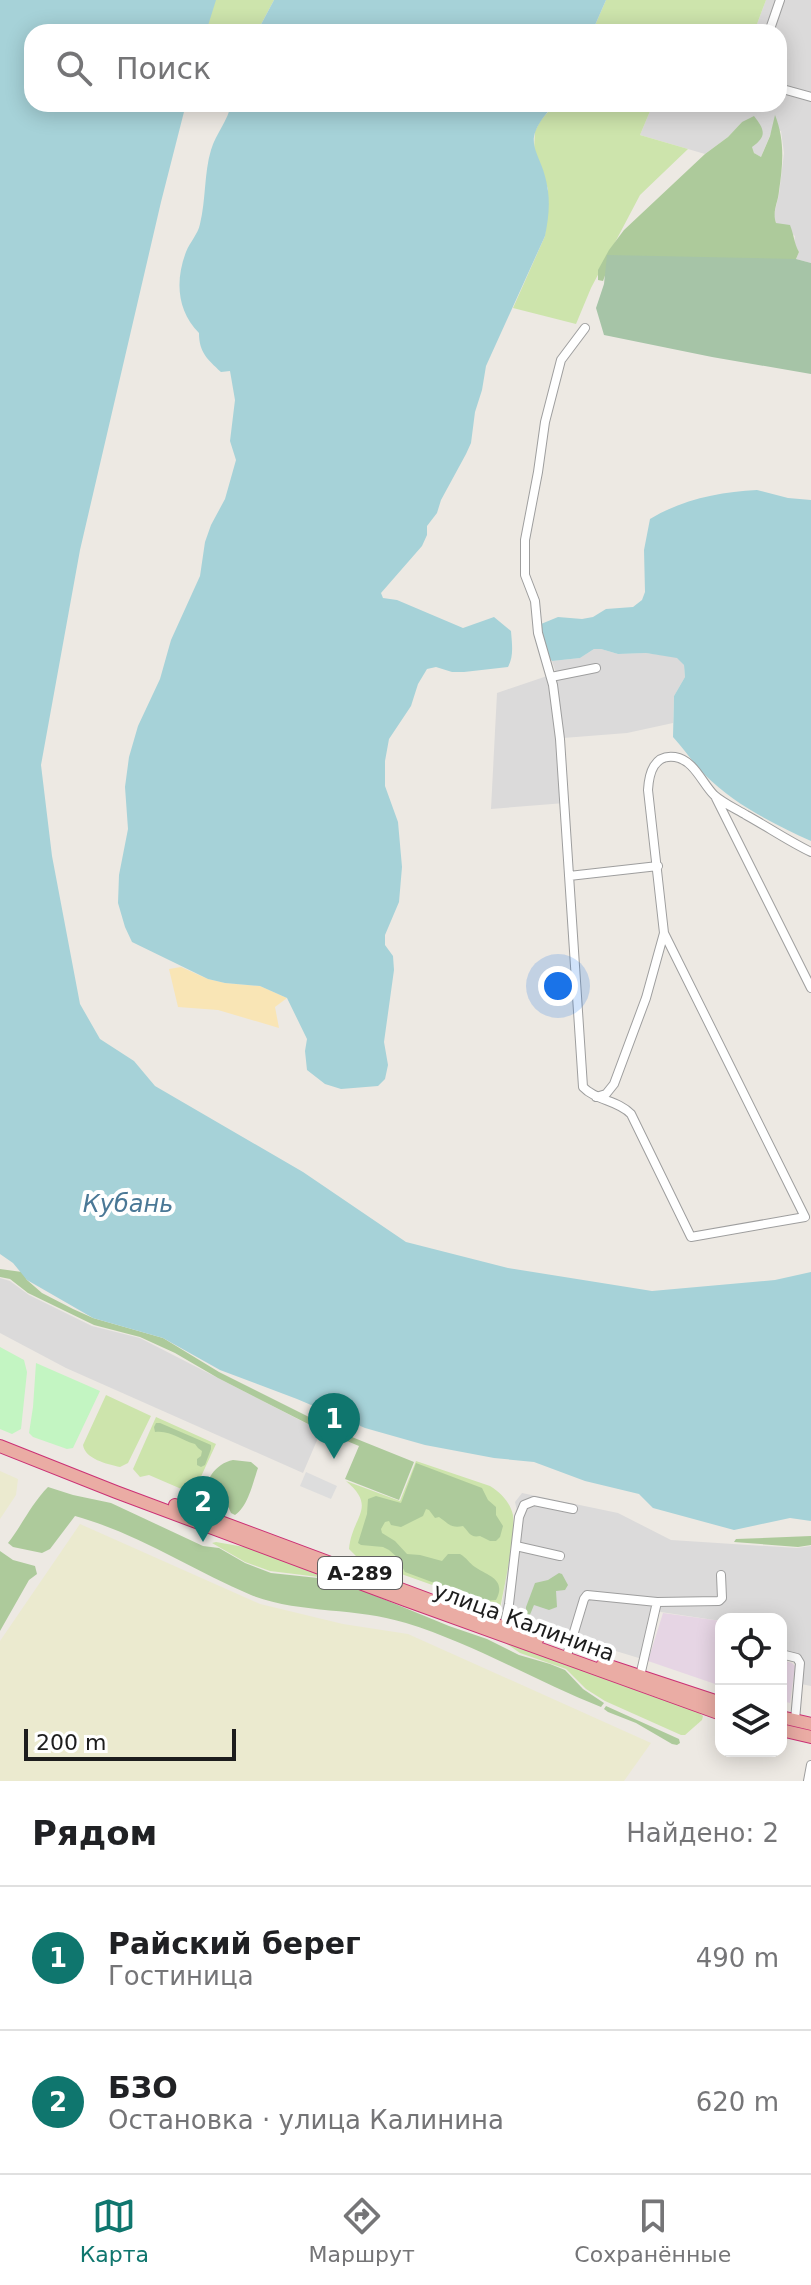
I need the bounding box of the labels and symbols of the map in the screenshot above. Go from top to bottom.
your location [538,966,578,1006]
water label: Кубань [83,1190,173,1218]
pin: 1 [308,1393,360,1459]
pin: 2 [177,1476,229,1542]
road number: А-289 [318,1557,402,1589]
street label: улица Калинина [430,1578,618,1666]
scale bar [24,1725,236,1761]

